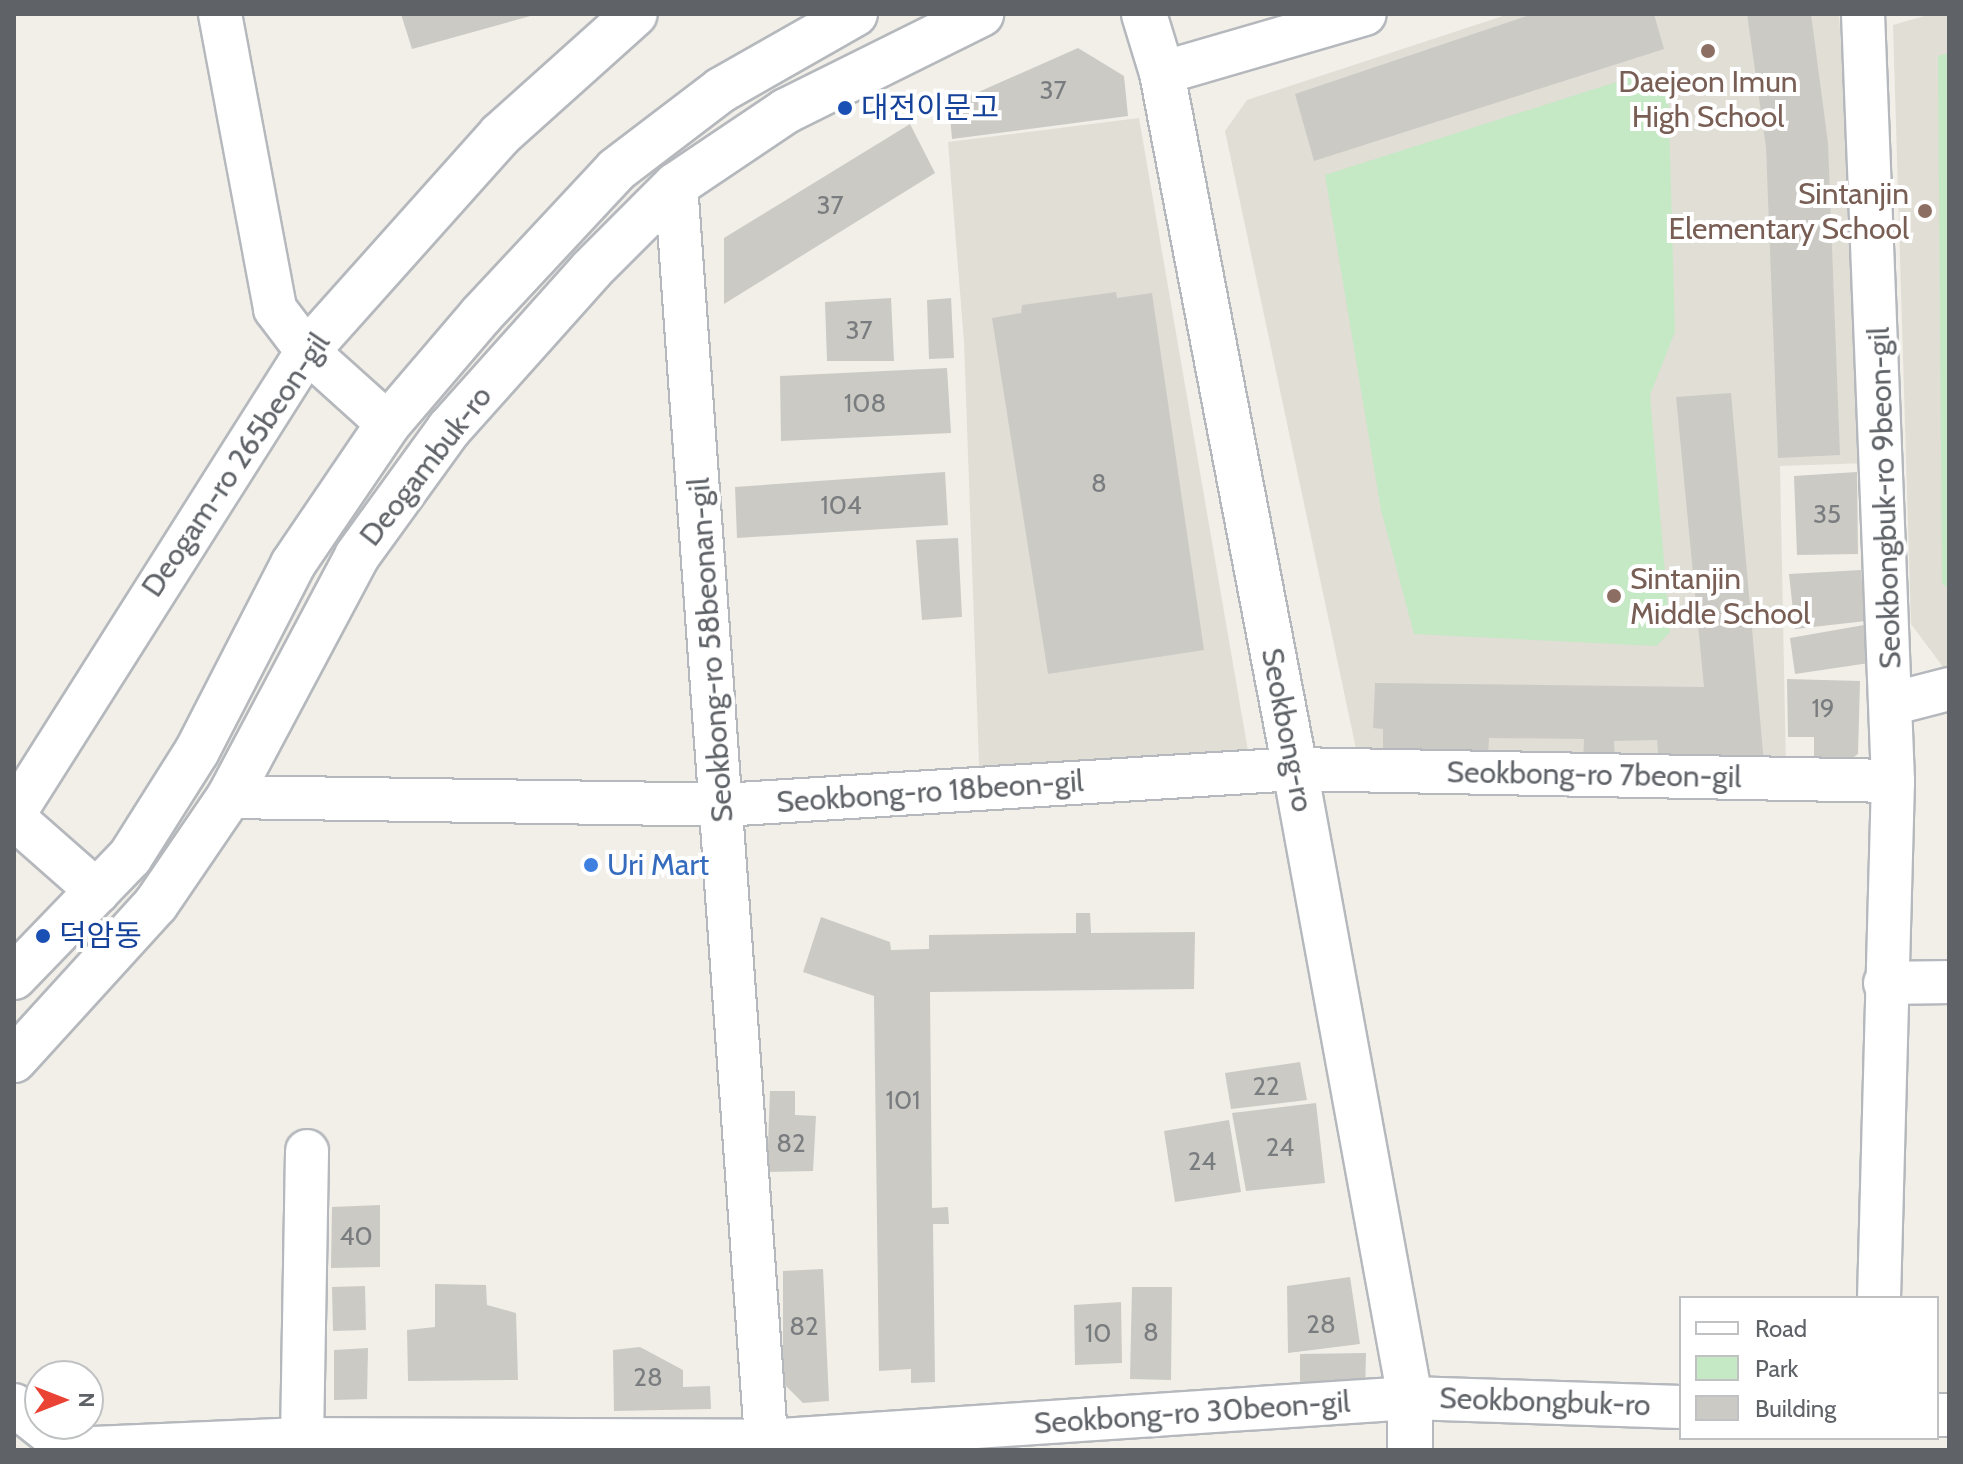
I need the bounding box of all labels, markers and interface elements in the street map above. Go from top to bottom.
marker: Daejeon Imun High School [1699,42,1717,60]
place label: Daejeon Imun High School [1618,64,1798,134]
house number: 37 [1039,75,1067,107]
place label: 대전이문고 [861,90,999,126]
marker: 대전이문고 [836,99,854,117]
place label: Sintanjin Elementary School [1669,176,1909,246]
house number: 37 [816,190,844,222]
marker: Sintanjin Elementary School [1916,202,1934,220]
house number: 37 [845,315,873,347]
street label: Deogam-ro 265beon-gil [134,326,338,604]
street label: Seokbongbuk-ro 9beon-gil [1861,326,1909,670]
street label: Deogambuk-ro [352,379,500,553]
house number: 108 [844,388,886,420]
house number: 8 [1091,468,1107,500]
street label: Seokbong-ro 58beonan-gil [681,477,741,823]
house number: 104 [820,490,862,522]
house number: 35 [1813,499,1841,531]
place label: Sintanjin Middle School [1630,561,1810,632]
marker: Sintanjin Middle School [1605,587,1623,605]
street label: Seokbong-ro [1253,645,1321,815]
house number: 19 [1811,693,1835,725]
street label: Seokbong-ro 7beon-gil [1446,754,1742,796]
street label: Seokbong-ro 18beon-gil [775,763,1085,821]
place label: Uri Mart [607,847,709,883]
marker: Uri Mart [582,856,600,874]
place label: 덕암동 [59,918,142,954]
marker: 덕암동 [34,927,52,945]
house number: 22 [1252,1071,1280,1103]
house number: 101 [885,1085,921,1117]
house number: 82 [776,1128,806,1160]
house number: 24 [1266,1132,1294,1164]
house number: 24 [1188,1146,1216,1178]
house number: 40 [339,1221,373,1253]
legend [1679,1296,1939,1440]
house number: 28 [1306,1309,1336,1341]
house number: 82 [789,1311,819,1343]
text: Road [1755,1314,1807,1343]
house number: 8 [1143,1317,1159,1349]
house number: 10 [1085,1318,1111,1350]
text: Park [1755,1354,1798,1383]
north arrow [24,1360,104,1440]
house number: 28 [633,1362,663,1394]
street label: Seokbongbuk-ro [1439,1380,1651,1424]
street label: Seokbong-ro 30beon-gil [1033,1384,1351,1442]
text: N [73,1392,100,1408]
text: Building [1755,1394,1836,1423]

